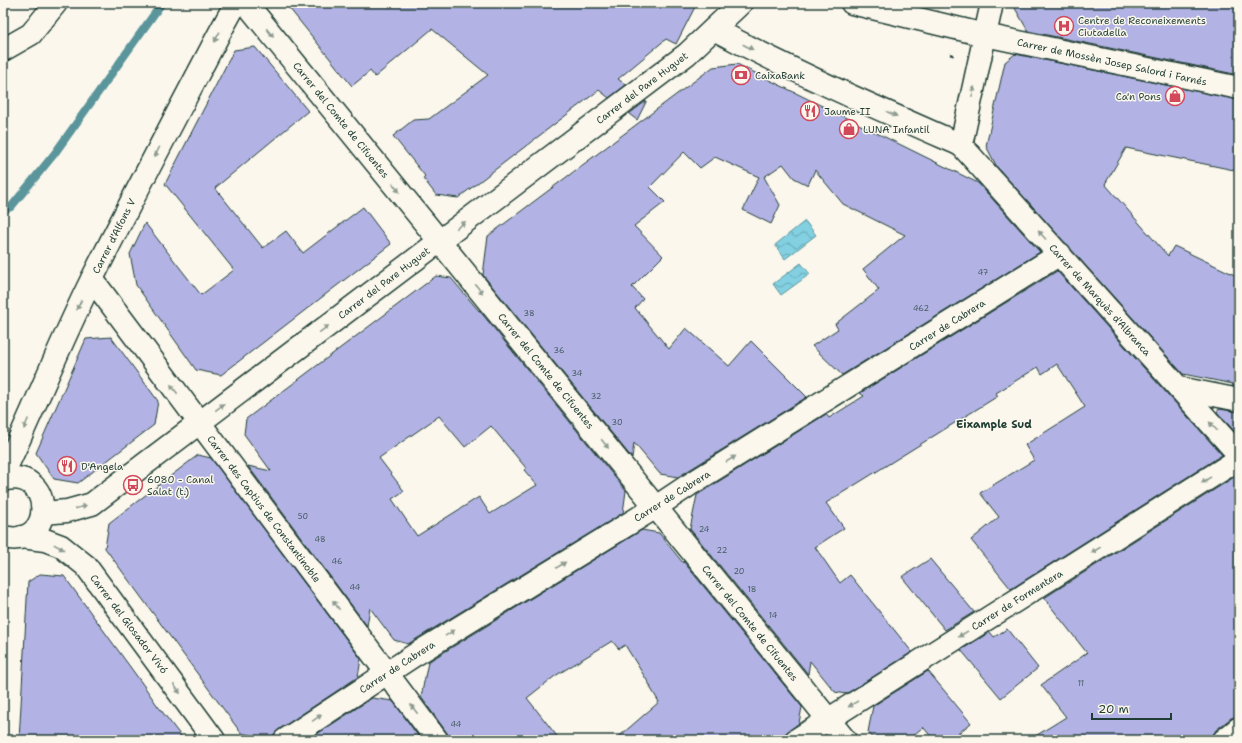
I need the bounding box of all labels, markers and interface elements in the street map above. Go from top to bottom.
place label: Centre de Reconeixements Ciutadella [1078,14,1206,39]
hospital icon: Centre de Reconeixements Ciutadella [1053,15,1075,37]
one-way arrow [266,28,275,39]
one-way arrow [214,31,221,43]
street label: Carrer de Mossèn Josep Salord i Farnés [1016,35,1208,89]
one-way arrow [743,44,754,51]
street label: Carrer del Pare Huguet [593,49,691,127]
street label: Carrer del Comte de Cifuentes [290,59,392,181]
bank icon: CaixaBank [730,64,752,86]
place label: CaixaBank [755,69,805,82]
one-way arrow [970,85,976,98]
shop icon: Ca'n Pons [1164,85,1186,107]
place label: Ca'n Pons [1116,90,1161,103]
restaurant icon: Jaume II [799,100,821,122]
place label: Jaume II [824,105,871,118]
one-way arrow [886,112,898,118]
shop icon: LUNA Infantil [838,118,860,140]
place label: LUNA Infantil [863,123,930,136]
one-way arrow [154,147,160,158]
one-way arrow [392,183,401,194]
street label: Carrer d'Alfons V [89,196,139,276]
one-way arrow [456,221,467,229]
one-way arrow [1038,230,1047,240]
street label: Carrer de Marquès d'Albranca [1046,241,1154,359]
street label: Carrer del Pare Huguet [335,244,433,322]
house number: 47 [978,267,989,278]
one-way arrow [474,284,483,295]
street label: Carrer de Cabrera [906,296,988,354]
one-way arrow [76,300,82,311]
house number: 462 [913,303,929,314]
house number: 38 [524,308,534,319]
street label: Carrer del Comte de Cifuentes [495,310,597,432]
one-way arrow [318,324,329,333]
house number: 36 [554,345,565,356]
house number: 34 [572,368,583,379]
one-way arrow [170,383,178,394]
house number: 32 [591,391,602,402]
one-way arrow [215,403,226,411]
house number: 30 [611,417,623,428]
district label: Eixample Sud [956,417,1032,432]
one-way arrow [23,419,29,431]
one-way arrow [1208,421,1218,431]
street label: Carrer des Captius de Constantinoble [204,433,324,585]
one-way arrow [600,439,609,450]
restaurant icon: D'Angela [56,455,78,477]
one-way arrow [725,456,737,463]
place label: D'Angela [81,460,124,473]
street label: Carrer de Cabrera [631,467,713,525]
place label: 6080 - Canal Salat (t.) [147,473,214,498]
bus stop icon: 6080 - Canal Salat (t.) [122,474,144,496]
one-way arrow [1200,477,1212,484]
one-way arrow [75,504,87,510]
house number: 50 [298,511,308,522]
house number: 24 [699,524,710,535]
house number: 48 [314,534,326,545]
one-way arrow [53,543,65,550]
house number: 22 [717,545,728,556]
one-way arrow [1090,546,1102,553]
house number: 46 [331,556,343,567]
one-way arrow [556,561,566,569]
street label: Carrer del Comte de Cifuentes [699,562,801,684]
house number: 20 [734,566,744,577]
street label: Carrer de Formentera [969,566,1066,633]
street label: Carrer del Glosador Vivó [87,572,171,676]
house number: 44 [350,582,361,593]
house number: 18 [748,584,756,595]
one-way arrow [332,599,340,610]
house number: 14 [769,610,778,621]
one-way arrow [445,629,455,637]
one-way arrow [958,630,968,638]
street label: Carrer de Cabrera [357,637,438,696]
house number: 11 [1078,678,1084,689]
one-way arrow [173,684,181,695]
scale bar [1092,695,1171,721]
one-way arrow [847,700,859,707]
text: 20 m [1098,701,1129,717]
one-way arrow [409,703,418,714]
one-way arrow [311,715,323,722]
house number: 44 [451,719,462,730]

